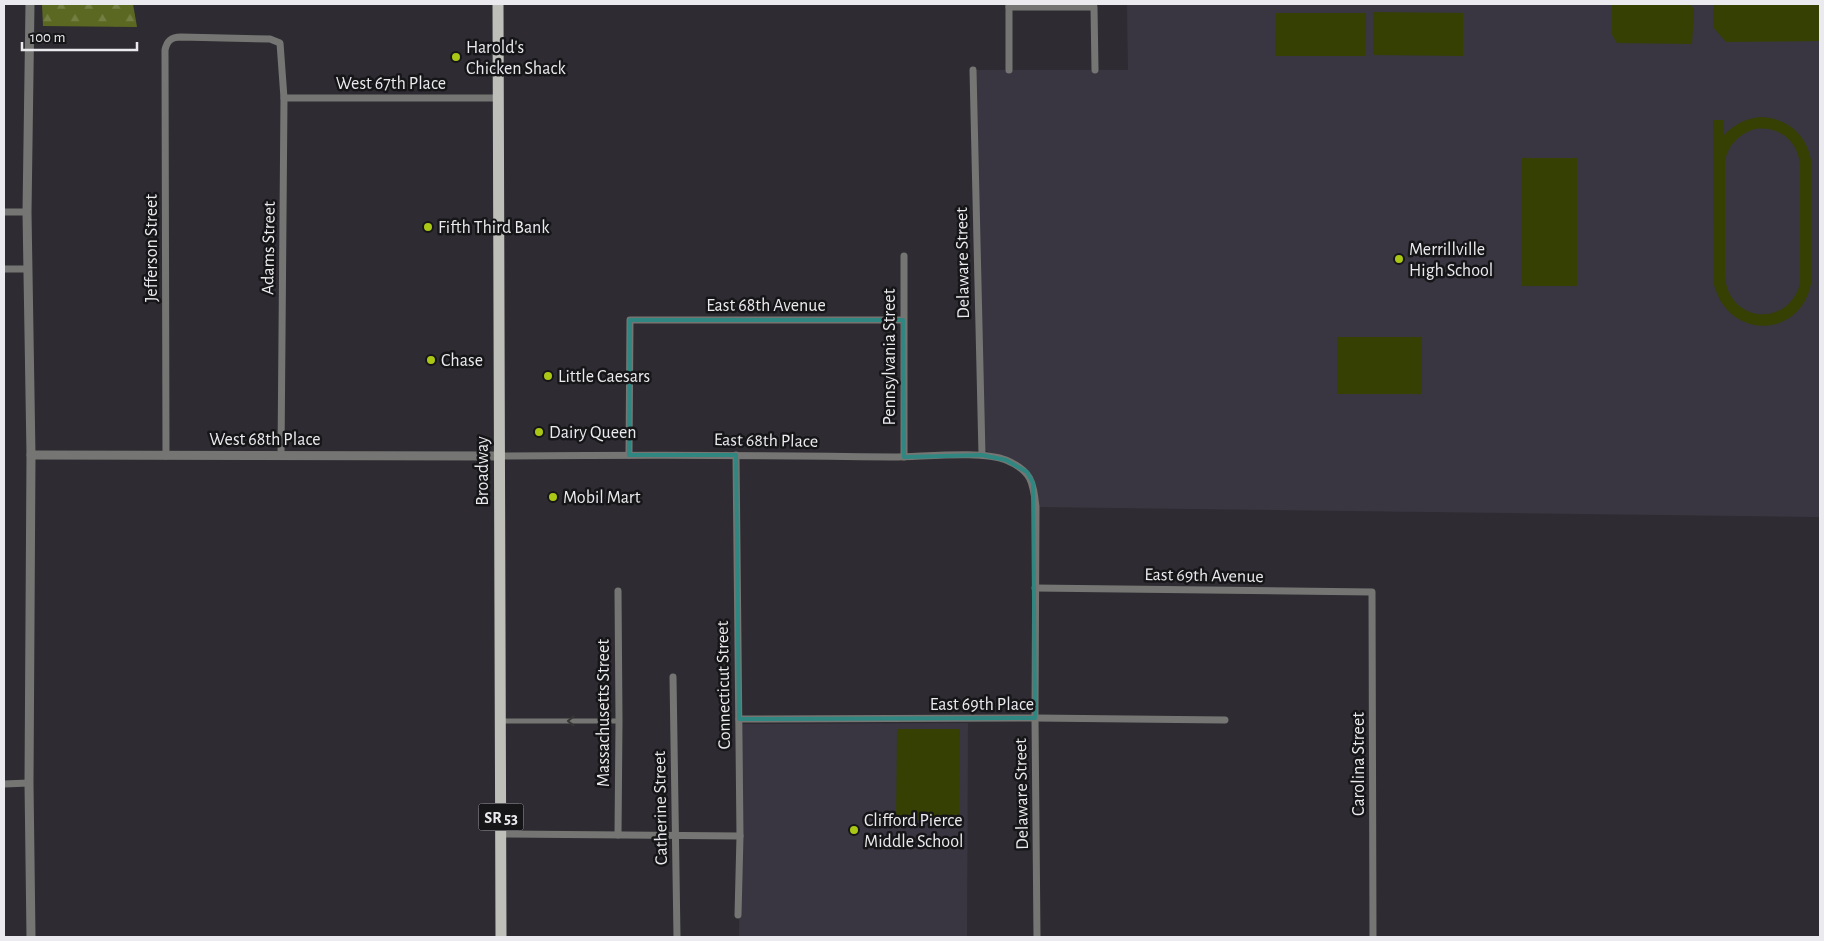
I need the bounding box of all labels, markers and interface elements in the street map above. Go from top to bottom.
scale bar [22,20,138,52]
text: 100 m [30,30,65,45]
place label: Harold's Chicken Shack [466,39,566,78]
marker: Harold's Chicken Shack [450,51,462,63]
street label: West 67th Place [336,75,446,93]
street label: Jefferson Street [143,194,161,302]
street label: Adams Street [259,201,279,295]
street label: Delaware Street [953,207,973,319]
place label: Fifth Third Bank [438,219,550,237]
marker: Fifth Third Bank [422,221,434,233]
place label: Merrillville High School [1409,241,1493,280]
marker: Merrillville High School [1393,253,1405,265]
street label: Pennsylvania Street [881,288,899,425]
street label: East 68th Avenue [706,297,826,315]
place label: Chase [441,352,483,370]
marker: Chase [425,354,437,366]
place label: Little Caesars [558,368,650,386]
marker: Little Caesars [542,370,554,382]
place label: Dairy Queen [549,424,637,442]
marker: Dairy Queen [533,426,545,438]
street label: West 68th Place [209,431,321,449]
street label: East 68th Place [714,431,818,451]
street label: Broadway [474,436,492,506]
place label: Mobil Mart [563,489,641,507]
marker: Mobil Mart [547,491,559,503]
street label: East 69th Avenue [1144,566,1264,586]
street label: Connecticut Street [714,620,734,749]
street label: Massachusetts Street [595,639,613,787]
street label: East 69th Place [930,696,1034,714]
street label: Carolina Street [1350,712,1368,816]
one-way arrow [566,716,574,726]
street label: Delaware Street [1012,738,1032,850]
street label: Catherine Street [651,750,671,865]
road number: SR 53 [478,804,524,830]
place label: Clifford Pierce Middle School [864,812,963,851]
marker: Clifford Pierce Middle School [848,824,860,836]

